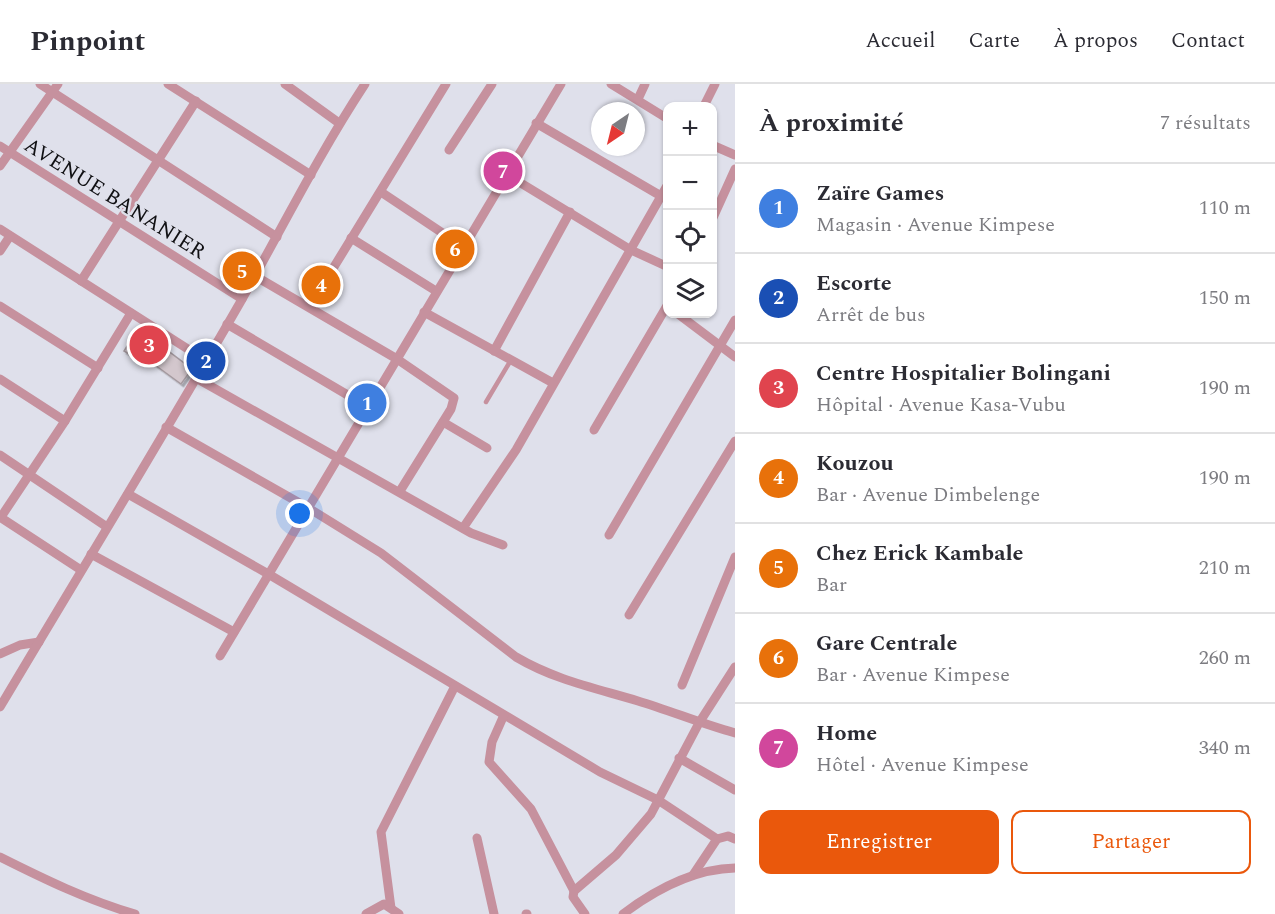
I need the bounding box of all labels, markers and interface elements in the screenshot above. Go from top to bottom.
text: Pinpoint [30,20,145,63]
text: Accueil [865,25,936,57]
text: Carte [969,25,1020,57]
text: À propos [1053,25,1138,57]
text: Contact [1171,25,1245,57]
north arrow [591,102,645,156]
map controls [663,102,717,318]
button: + [663,102,717,156]
text: À proximité [759,103,904,143]
text: 7 résultats [1160,108,1251,138]
street label: AVENUE BANANIER [17,130,212,268]
pin: 7 [484,148,522,194]
button: − [663,156,717,210]
text: Zaïre Games [816,177,944,210]
text: 1 [773,193,784,223]
text: 110 m [1199,193,1251,223]
button: locate [663,210,717,264]
text: Magasin · Avenue Kimpese [816,210,1055,240]
pin: 6 [436,226,474,272]
pin: 5 [222,248,262,294]
pin: 4 [302,262,340,308]
button: layers [663,264,717,318]
text: Escorte [816,267,892,300]
text: 2 [773,283,784,313]
text: 150 m [1199,283,1251,313]
text: Arrêt de bus [816,300,926,330]
pin: 3 [130,322,168,368]
pin: 2 [186,338,226,384]
text: Centre Hospitalier Bolingani [816,357,1111,390]
text: 3 [773,373,784,403]
text: 190 m [1199,373,1251,403]
pin: 1 [348,380,386,426]
text: Hôpital · Avenue Kasa-Vubu [816,390,1066,420]
text: Kouzou [816,447,894,480]
text: 4 [773,463,784,493]
text: 190 m [1199,463,1251,493]
text: Bar · Avenue Dimbelenge [816,480,1040,510]
your location [285,499,314,528]
text: Chez Erick Kambale [816,537,1024,570]
text: 5 [773,553,784,583]
text: 210 m [1199,553,1251,583]
text: Bar [816,570,847,600]
text: Gare Centrale [816,627,957,660]
text: 6 [773,643,784,673]
text: 260 m [1199,643,1251,673]
text: Bar · Avenue Kimpese [816,660,1010,690]
text: Home [816,717,877,750]
text: 7 [773,733,784,763]
text: 340 m [1199,733,1251,763]
text: Hôtel · Avenue Kimpese [816,750,1029,780]
button: Enregistrer [759,810,999,874]
button: Partager [1011,810,1251,874]

